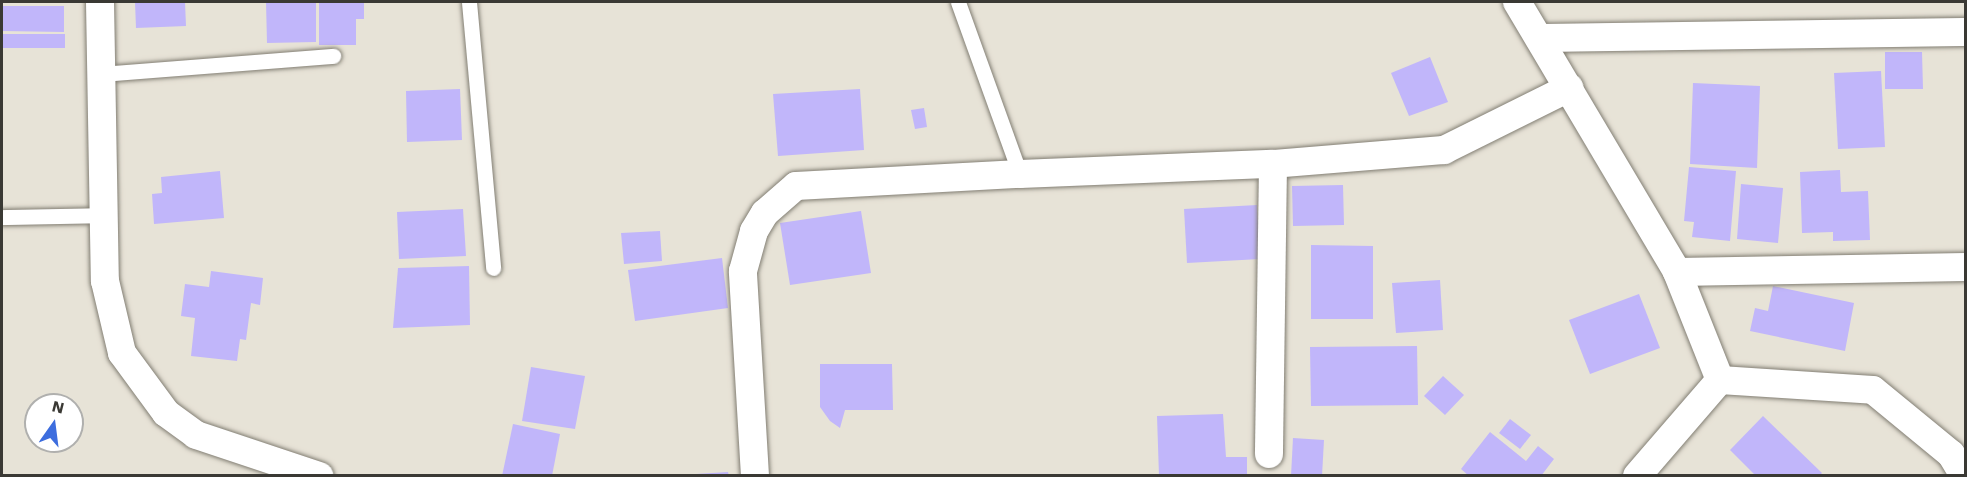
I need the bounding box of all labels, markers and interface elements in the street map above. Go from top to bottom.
north arrow [24,393,84,453]
text: N [50,396,66,418]

